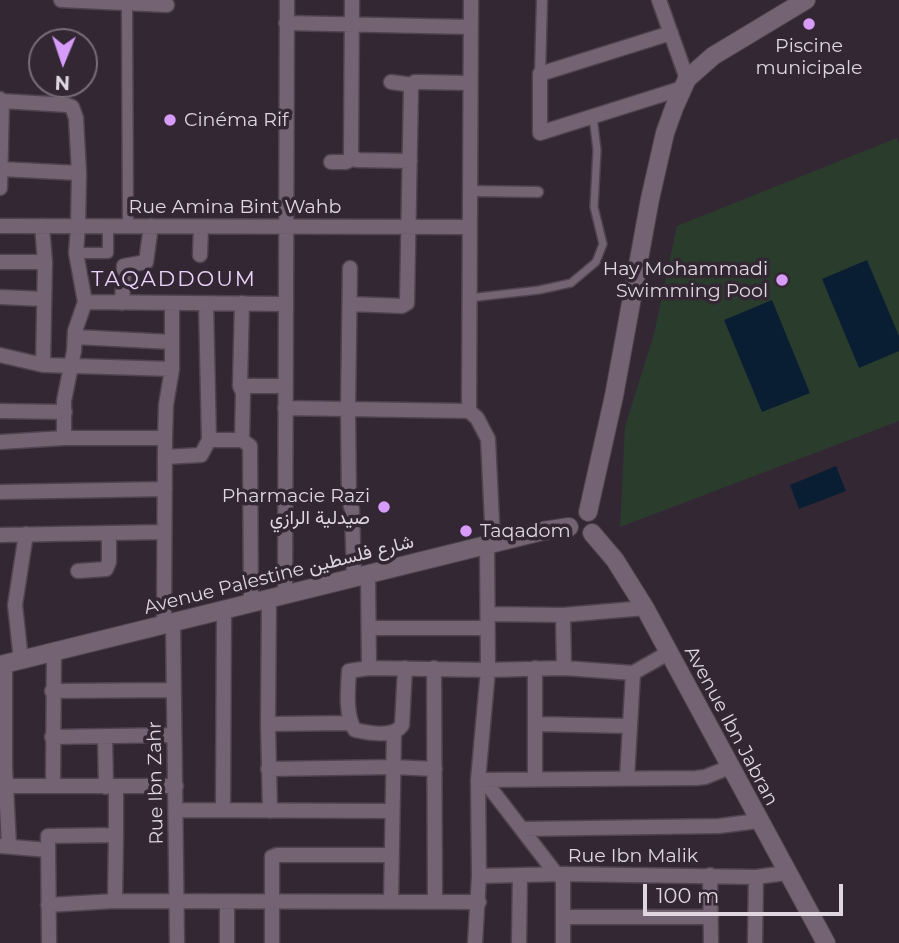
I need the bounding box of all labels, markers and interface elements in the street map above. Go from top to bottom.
marker: Piscine municipale [801,16,817,32]
north arrow [28,28,98,98]
place label: Piscine municipale [755,35,863,79]
text: N [54,71,70,94]
place label: Cinéma Rif [184,109,289,131]
marker: Cinéma Rif [162,112,178,128]
street label: Rue Amina Bint Wahb [129,196,341,218]
place label: Hay Mohammadi Swimming Pool [603,258,768,302]
district label: TAQADDOUM [92,267,256,293]
marker: Hay Mohammadi Swimming Pool [774,272,790,288]
place label: Pharmacie Razi صيدلية الرازي [222,485,370,529]
marker: Pharmacie Razi صيدلية الرازي [376,499,392,515]
place label: Taqadom [480,520,571,542]
marker: Taqadom [458,523,474,539]
street label: Avenue Palestine شارع فلسطين [142,530,416,620]
street label: Avenue Ibn Jabran [679,642,783,810]
street label: Rue Ibn Zahr [144,721,168,845]
street label: Rue Ibn Malik [568,845,698,867]
scale bar [647,870,846,914]
text: 100 m [656,883,719,908]

